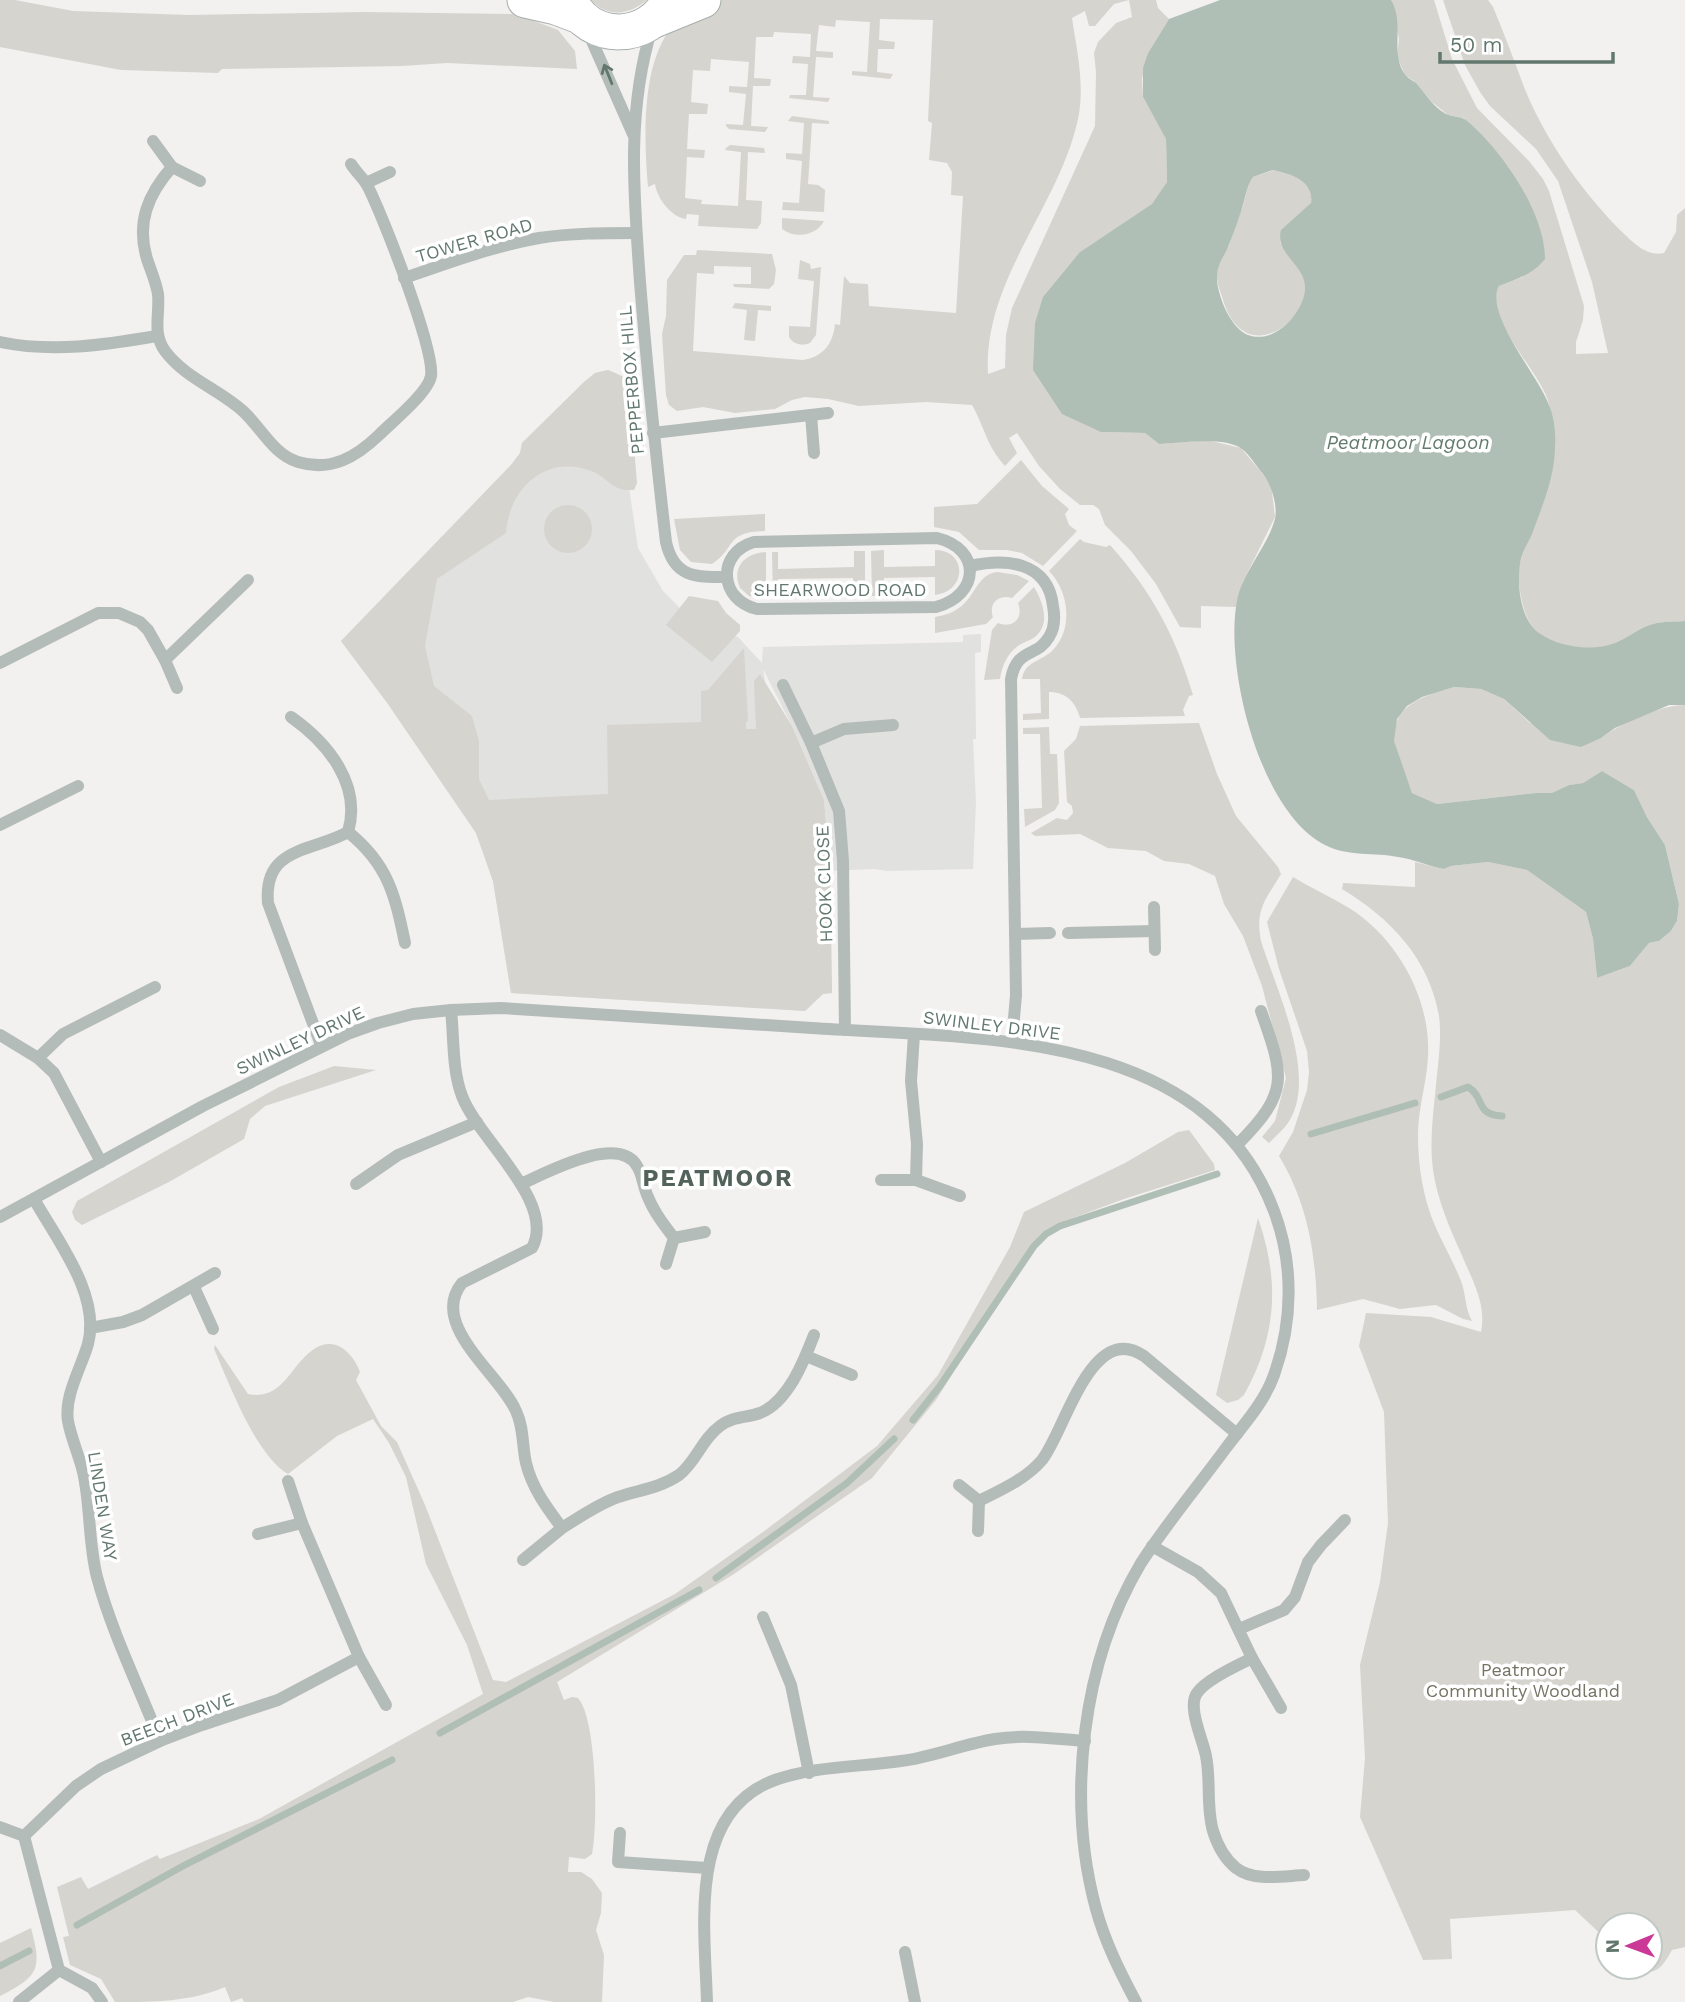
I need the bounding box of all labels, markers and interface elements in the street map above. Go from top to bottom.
scale bar [1440,21,1613,65]
text: 50 m [1450,32,1502,57]
one-way arrow [601,64,614,86]
street label: TOWER ROAD [413,213,535,267]
street label: PEPPERBOX HILL [614,304,648,455]
water label: Peatmoor Lagoon [1326,431,1490,454]
street label: SHEARWOOD ROAD [754,579,926,600]
street label: HOOK CLOSE [811,825,837,943]
street label: SWINLEY DRIVE [233,1001,367,1079]
street label: SWINLEY DRIVE [922,1006,1062,1044]
district label: PEATMOOR [643,1164,793,1192]
street label: LINDEN WAY [84,1450,122,1563]
park label: Peatmoor Community Woodland [1426,1659,1620,1701]
street label: BEECH DRIVE [117,1688,237,1750]
north arrow [1594,1911,1664,1981]
text: N [1601,1939,1624,1954]

